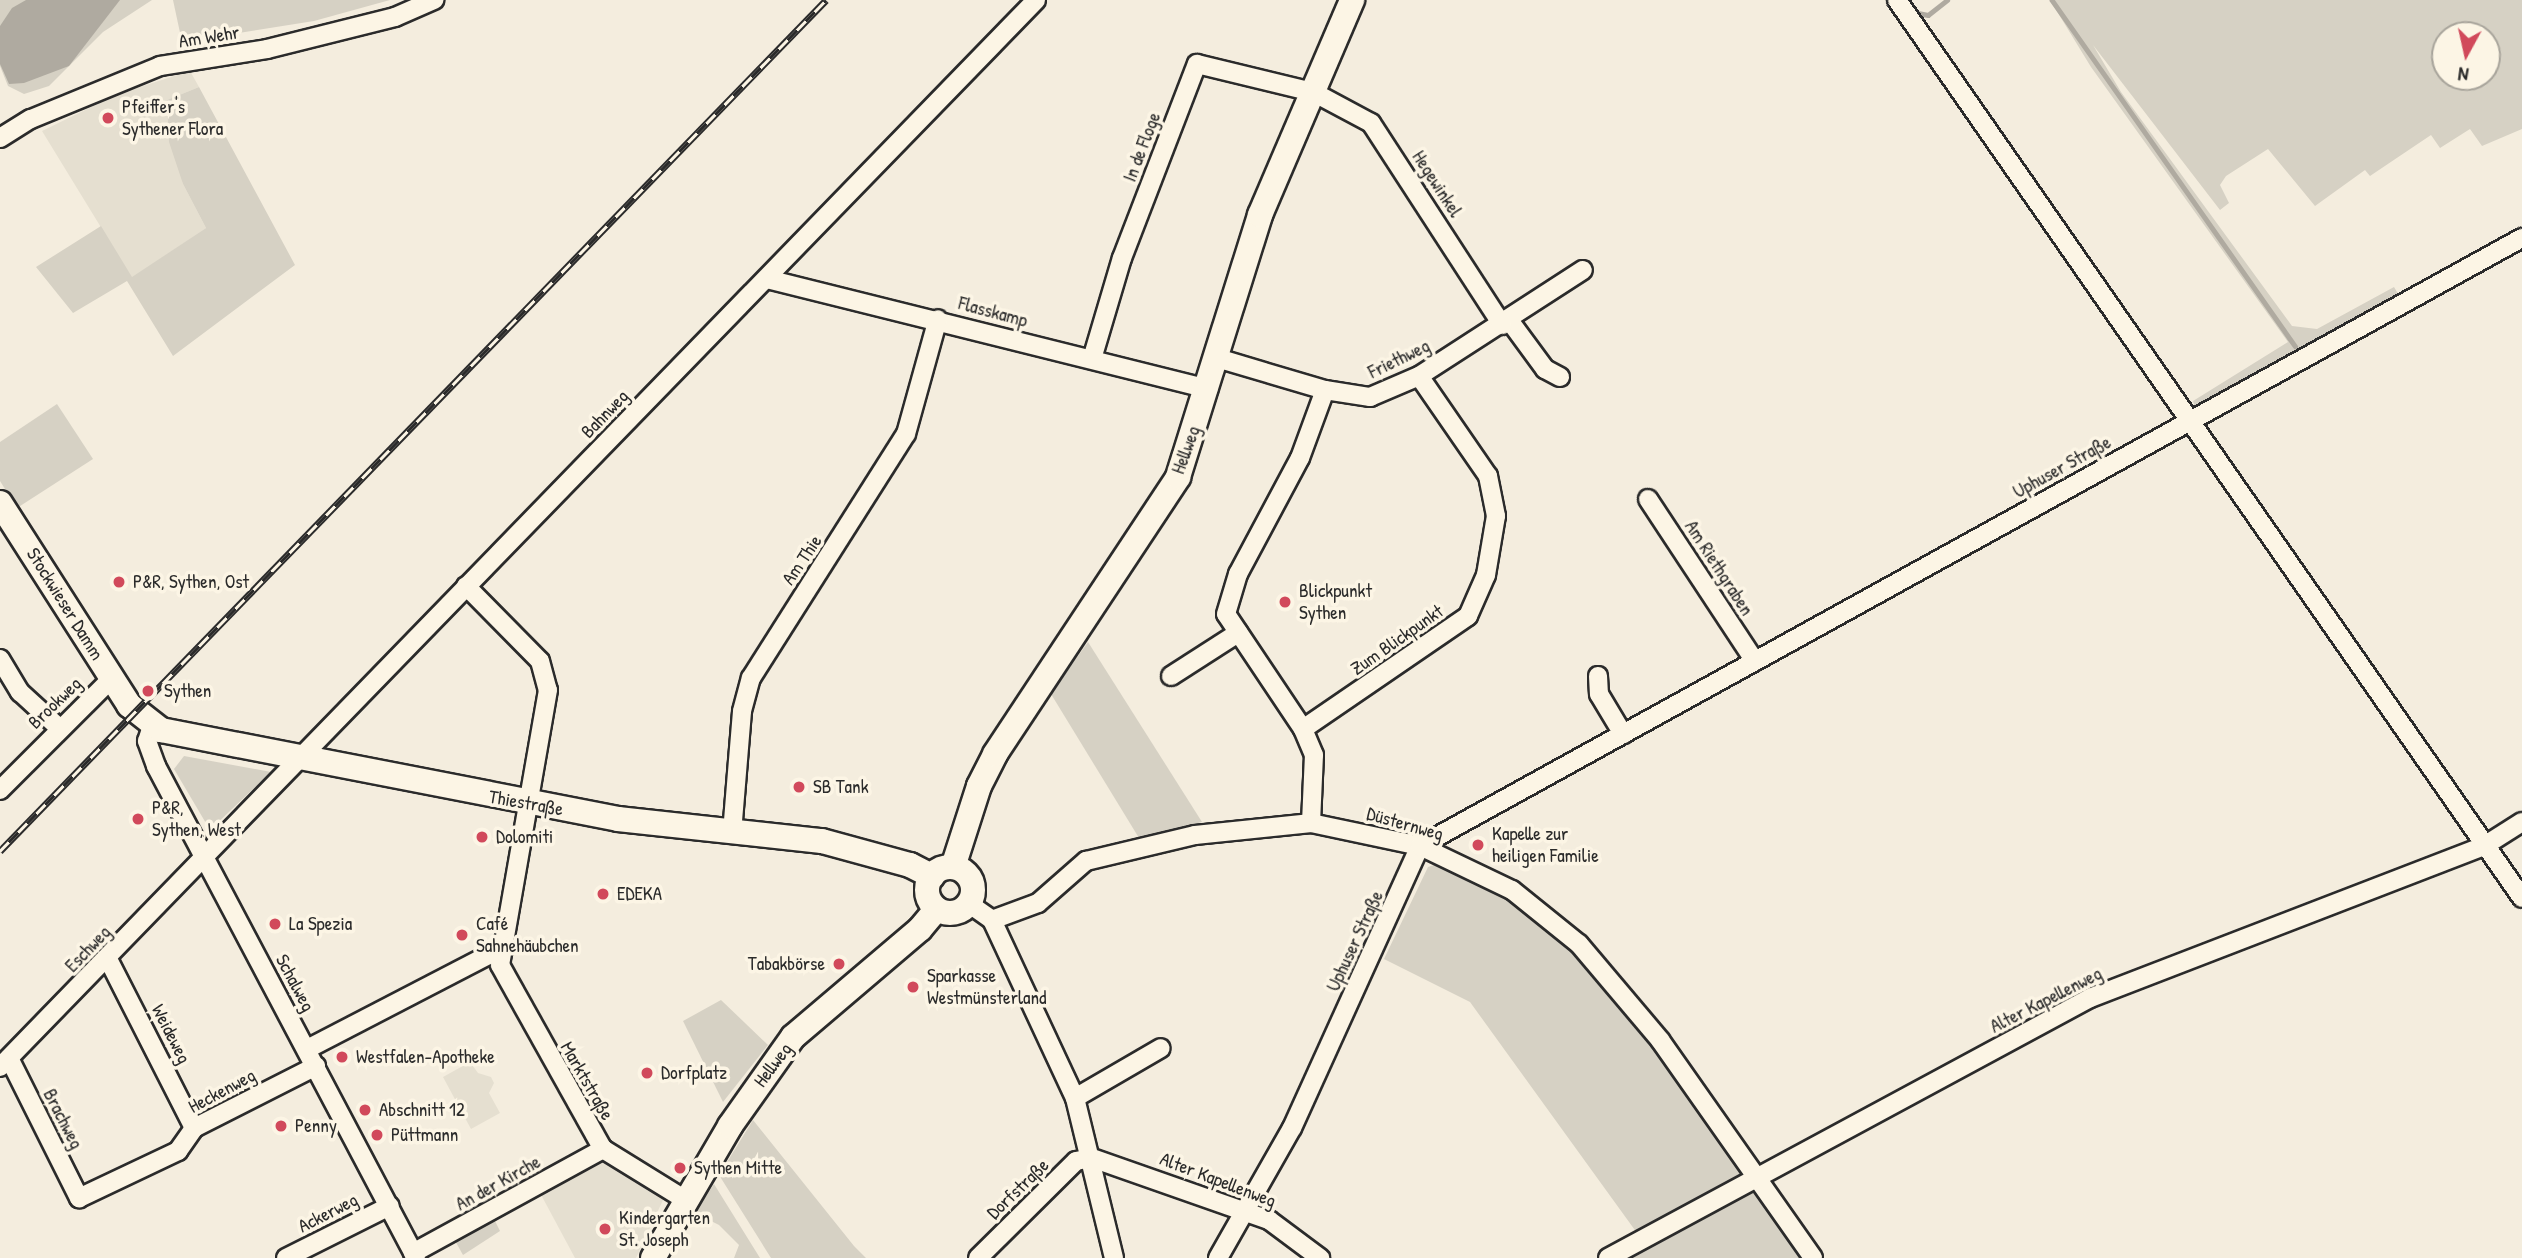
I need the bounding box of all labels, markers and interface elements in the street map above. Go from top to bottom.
street label: Am Wehr [177,21,241,53]
north arrow [2431,21,2501,91]
text: N [2457,61,2470,88]
place label: Pfeiffer's Sythener Flora [122,96,223,140]
street label: In de Floge [1118,109,1166,185]
marker: Pfeiffer's Sythener Flora [100,110,116,126]
street label: Hegewinkel [1407,147,1467,221]
street label: Flasskamp [956,292,1030,332]
street label: Friethweg [1365,334,1433,384]
street label: Bahnweg [576,385,634,443]
street label: Hellweg [1167,423,1205,477]
street label: Uphuser Straße [2009,431,2115,503]
street label: Am Riethgraben [1680,516,1758,620]
street label: Am Thie [777,531,827,589]
street label: Stockwieser Damm [22,544,108,664]
place label: P&R, Sythen, Ost [133,571,249,593]
marker: P&R, Sythen, Ost [111,574,127,590]
place label: Blickpunkt Sythen [1299,580,1372,624]
marker: Blickpunkt Sythen [1277,594,1293,610]
street label: Zum Blickpunkt [1346,600,1448,680]
street label: Brookweg [24,672,86,734]
place label: Sythen [164,680,211,702]
marker: Sythen [138,681,158,701]
place label: SB Tank [813,776,869,798]
marker: SB Tank [791,779,807,795]
street label: Thiestraße [487,785,565,821]
place label: P&R, Sythen, West [152,797,241,841]
street label: Düsternweg [1364,802,1446,846]
marker: P&R, Sythen, West [130,811,146,827]
place label: Kapelle zur heiligen Familie [1492,823,1599,867]
place label: Dolomiti [496,826,553,848]
marker: Dolomiti [474,829,490,845]
marker: Kapelle zur heiligen Familie [1470,837,1486,853]
place label: EDEKA [617,883,662,905]
marker: EDEKA [595,886,611,902]
street label: Uphuser Straße [1322,887,1388,995]
place label: La Spezia [289,913,352,935]
place label: Café Sahnehäubchen [476,913,579,957]
marker: La Spezia [267,916,283,932]
street label: Eschweg [60,921,116,977]
marker: Café Sahnehäubchen [454,927,470,943]
street label: Schalweg [271,951,319,1015]
place label: Tabakbörse [748,953,825,975]
marker: Tabakbörse [831,956,847,972]
street label: Alter Kapellenweg [1986,962,2106,1038]
place label: Sparkasse Westmünsterland [927,965,1046,1009]
marker: Sparkasse Westmünsterland [905,979,921,995]
street label: Weideweg [146,1001,196,1067]
street label: Marktstraße [555,1038,619,1124]
street label: Hellweg [749,1038,797,1092]
place label: Westfalen-Apotheke [356,1046,495,1068]
marker: Westfalen-Apotheke [334,1049,350,1065]
place label: Dorfplatz [661,1062,727,1084]
street label: Heckenweg [185,1064,259,1118]
marker: Dorfplatz [639,1065,655,1081]
street label: Brachweg [38,1085,88,1153]
place label: Abschnitt 12 [379,1099,465,1121]
marker: Abschnitt 12 [357,1102,373,1118]
place label: Penny [295,1115,337,1137]
marker: Penny [273,1118,289,1134]
place label: Püttmann [391,1124,458,1146]
marker: Püttmann [369,1127,385,1143]
street label: Alter Kapellenweg [1157,1147,1279,1213]
street label: An der Kirche [452,1150,544,1216]
street label: Dorfstraße [982,1154,1054,1224]
place label: Sythen Mitte [694,1157,782,1179]
marker: Sythen Mitte [672,1160,688,1176]
street label: Ackerweg [294,1188,362,1238]
place label: Kindergarten St. Joseph [619,1207,710,1251]
marker: Kindergarten St. Joseph [597,1221,613,1237]

